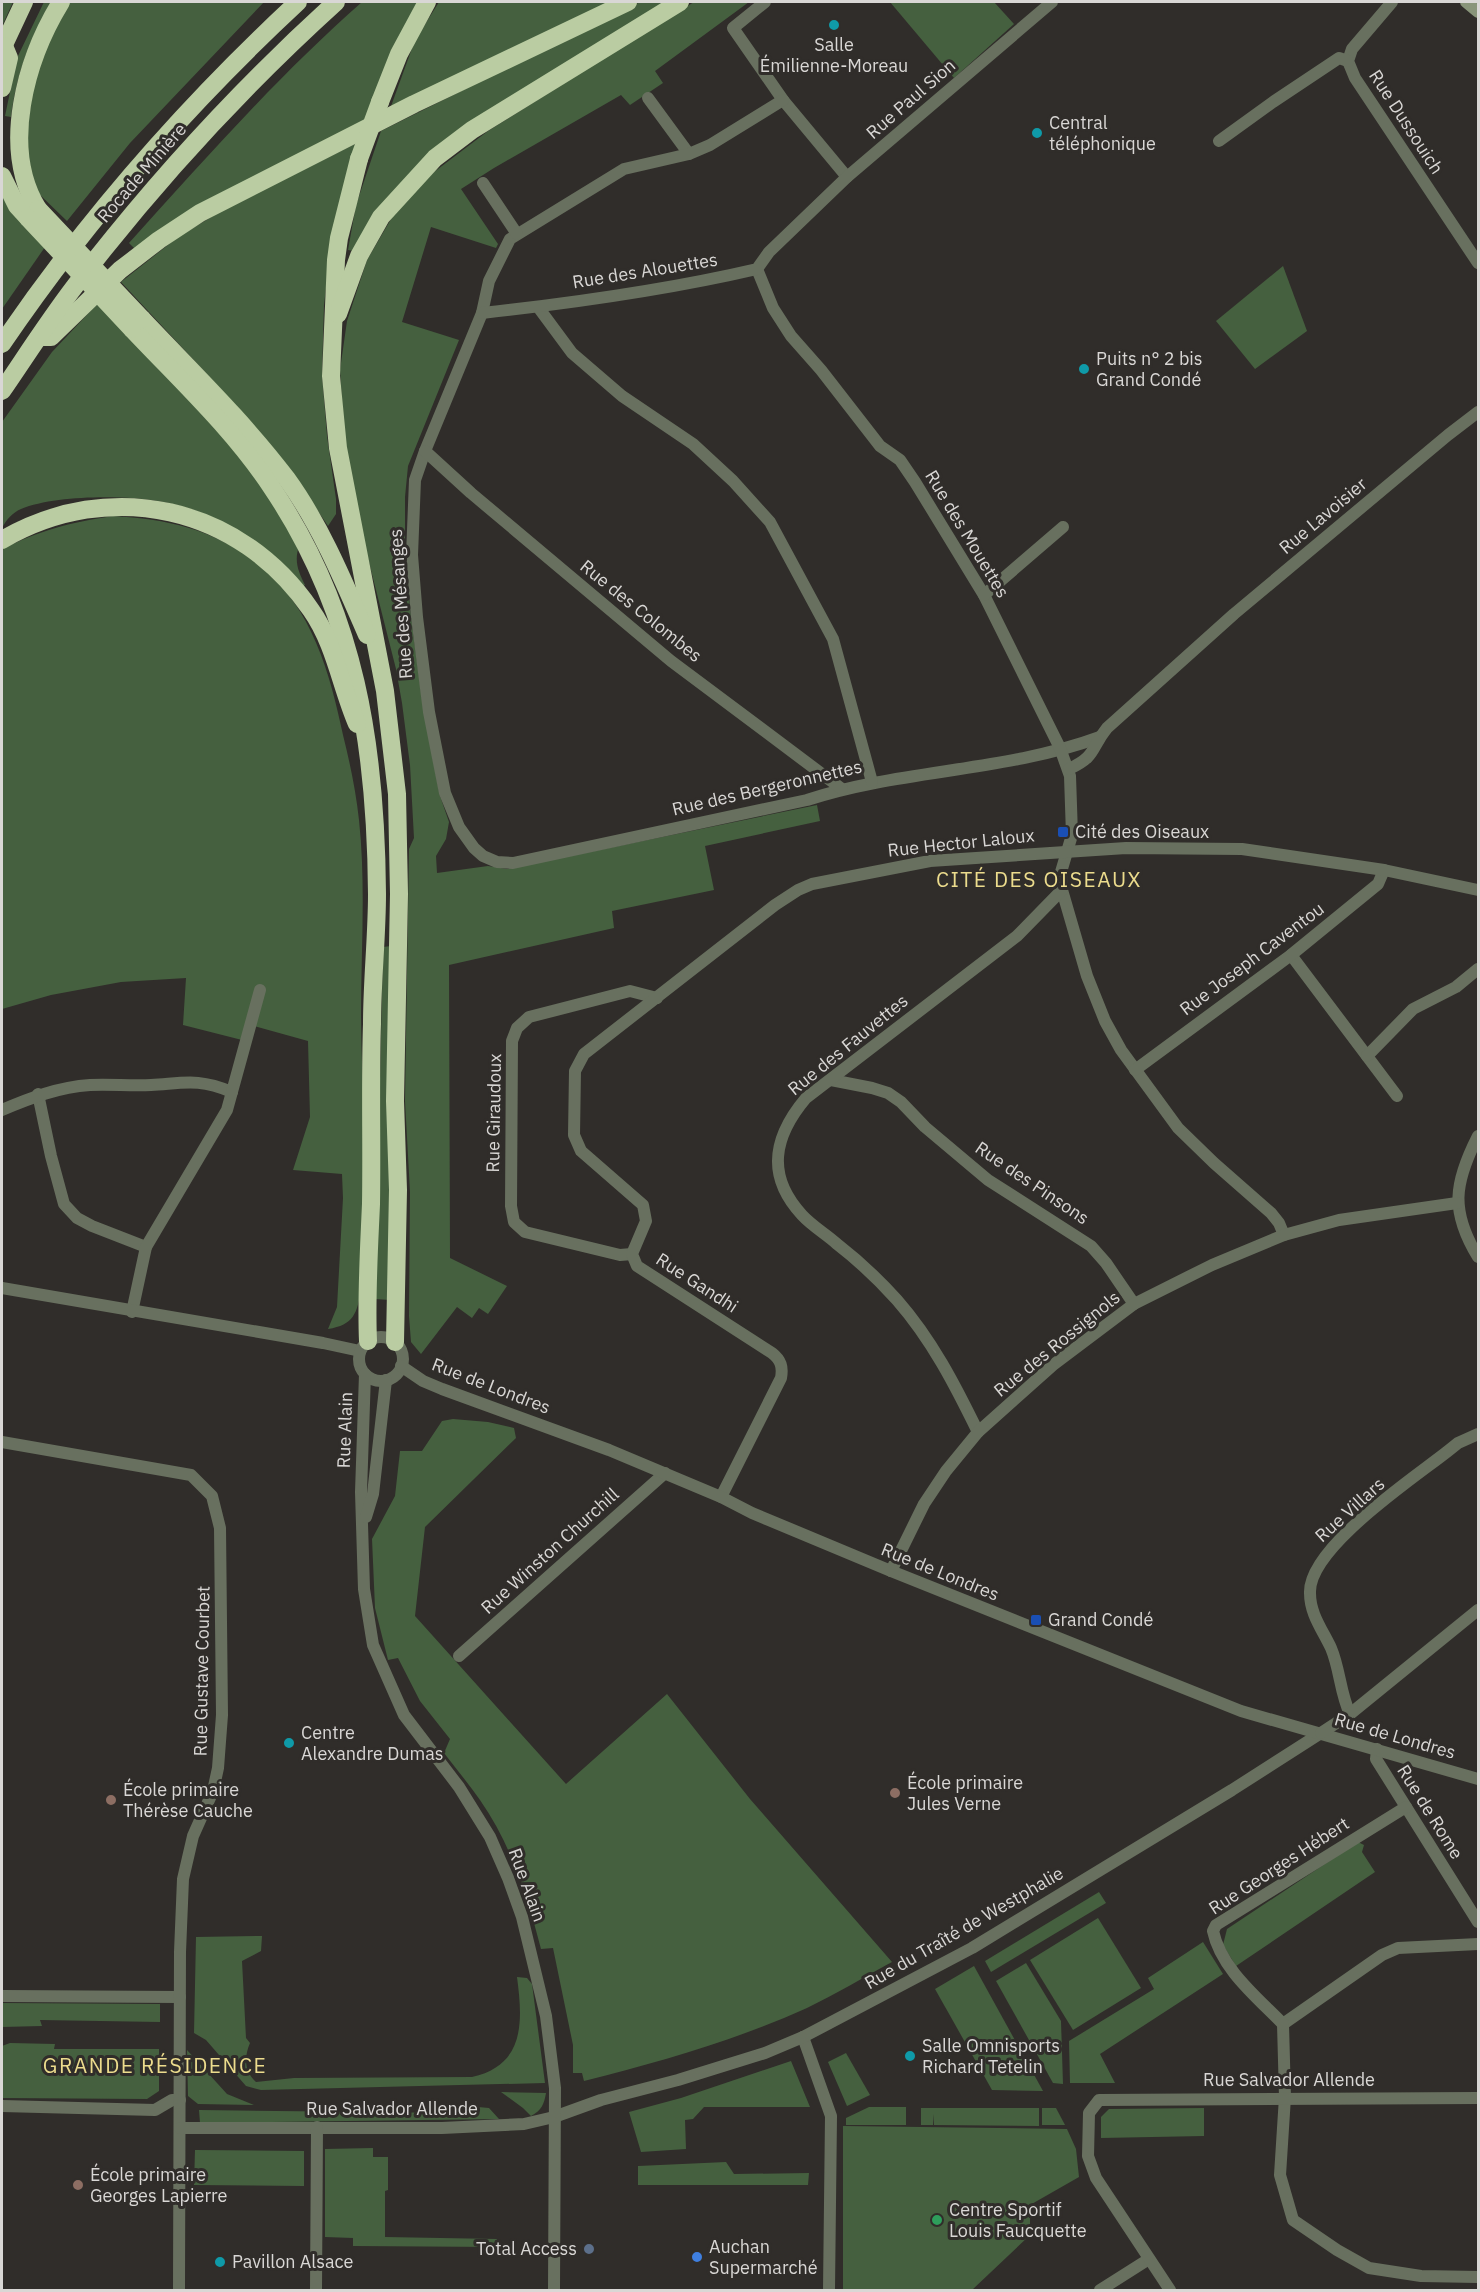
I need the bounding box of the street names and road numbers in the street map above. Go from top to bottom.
street label: Rue Paul Sion [861,54,960,144]
street label: Rue Dussouich [1364,65,1449,178]
street label: Rocade Minière [92,118,191,227]
street label: Rue des Alouettes [571,248,719,293]
street label: Rue des Mouettes [920,466,1015,602]
street label: Rue Lavoisier [1274,472,1372,559]
street label: Rue des Mésanges [384,528,417,680]
street label: Rue des Colombes [576,554,707,667]
street label: Rue des Bergeronnettes [670,754,864,821]
street label: Rue Hector Laloux [886,823,1036,862]
street label: Rue Joseph Caventou [1175,897,1328,1020]
street label: Rue des Fauvettes [783,989,912,1100]
street label: Rue Giraudoux [481,1053,506,1173]
street label: Rue des Pinsons [971,1136,1094,1229]
street label: Rue Gandhi [652,1248,743,1318]
street label: Rue des Rossignols [989,1286,1125,1402]
street label: Rue de Londres [429,1352,554,1419]
street label: Rue Alain [332,1391,357,1469]
street label: Rue Villars [1310,1472,1389,1547]
street label: Rue Winston Churchill [476,1483,623,1619]
street label: Rue de Londres [878,1537,1003,1606]
street label: Rue Gustave Courbet [189,1585,214,1756]
street label: Rue de Londres [1332,1707,1458,1764]
street label: Rue de Rome [1392,1760,1469,1863]
street label: Rue Georges Hébert [1204,1812,1353,1920]
street label: Rue Alain [504,1845,551,1925]
street label: Rue du Traîté de Westphalie [860,1861,1067,1994]
street label: Rue Salvador Allende [1203,2068,1375,2091]
street label: Rue Salvador Allende [306,2097,478,2120]

